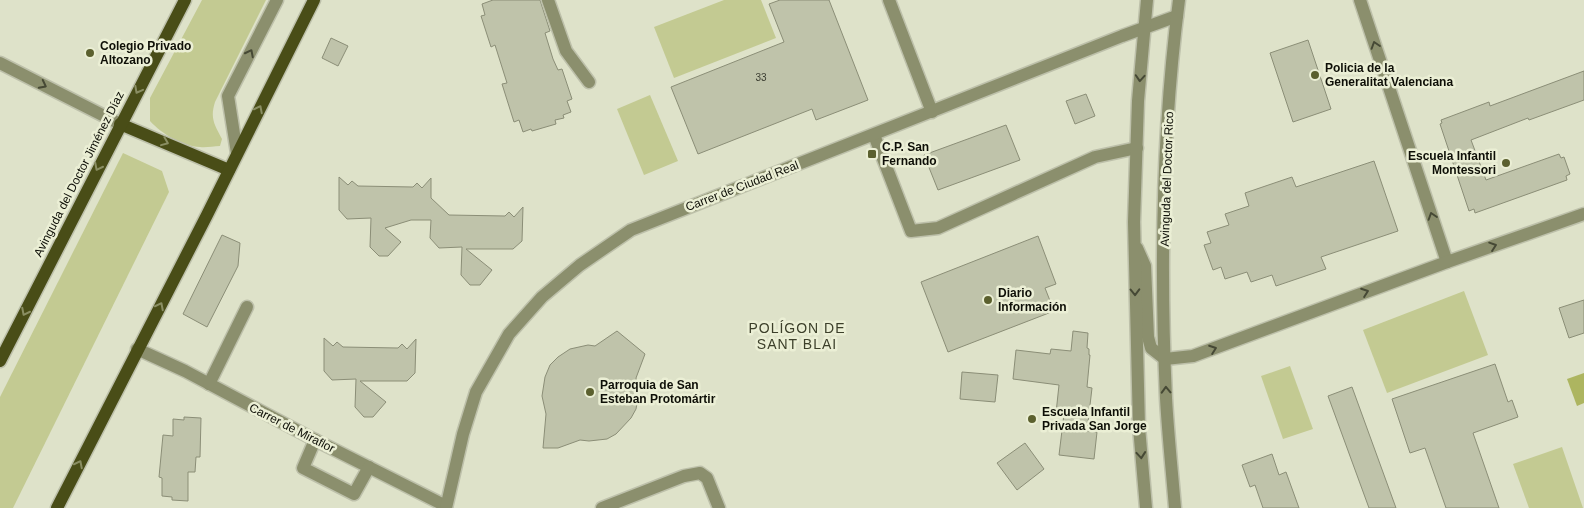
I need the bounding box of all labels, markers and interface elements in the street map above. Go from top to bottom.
place label: Colegio Privado Altozano [100,39,191,67]
one-way arrow [1371,41,1381,49]
marker: Colegio Privado Altozano [84,47,96,59]
one-way arrow [244,49,254,58]
place label: Policia de la Generalitat Valenciana [1325,61,1453,89]
marker: Policia de la Generalitat Valenciana [1309,69,1321,81]
house number: 33 [755,72,767,83]
one-way arrow [1135,74,1146,82]
one-way arrow [38,79,47,89]
one-way arrow [134,84,144,93]
street label: Avinguda del Doctor Jiménez Díaz [31,89,127,259]
one-way arrow [253,105,263,114]
street label: Avinguda del Doctor Rico [1158,111,1176,247]
one-way arrow [160,136,169,146]
place label: C.P. San Fernando [882,140,937,168]
marker: C.P. San Fernando [866,148,878,160]
place label: Escuela Infantil Montessori [1408,149,1496,177]
marker: Escuela Infantil Montessori [1500,157,1512,169]
street label: Carrer de Ciudad Real [683,158,801,214]
one-way arrow [94,162,104,171]
one-way arrow [1428,212,1438,220]
one-way arrow [1488,242,1497,252]
place label: Diario Información [998,286,1067,314]
one-way arrow [1360,288,1369,299]
one-way arrow [1130,289,1140,297]
marker: Diario Información [982,294,994,306]
one-way arrow [154,302,164,311]
one-way arrow [20,307,31,316]
district label: POLÍGON DE SANT BLAI [748,320,846,352]
one-way arrow [1208,345,1216,355]
place label: Parroquia de San Esteban Protomártir [600,378,716,406]
one-way arrow [1161,385,1171,393]
marker: Parroquia de San Esteban Protomártir [584,386,596,398]
street label: Carrer de Miraflor [247,400,337,456]
place label: Escuela Infantil Privada San Jorge [1042,405,1147,433]
marker: Escuela Infantil Privada San Jorge [1026,413,1038,425]
one-way arrow [1135,451,1146,459]
one-way arrow [73,461,83,470]

